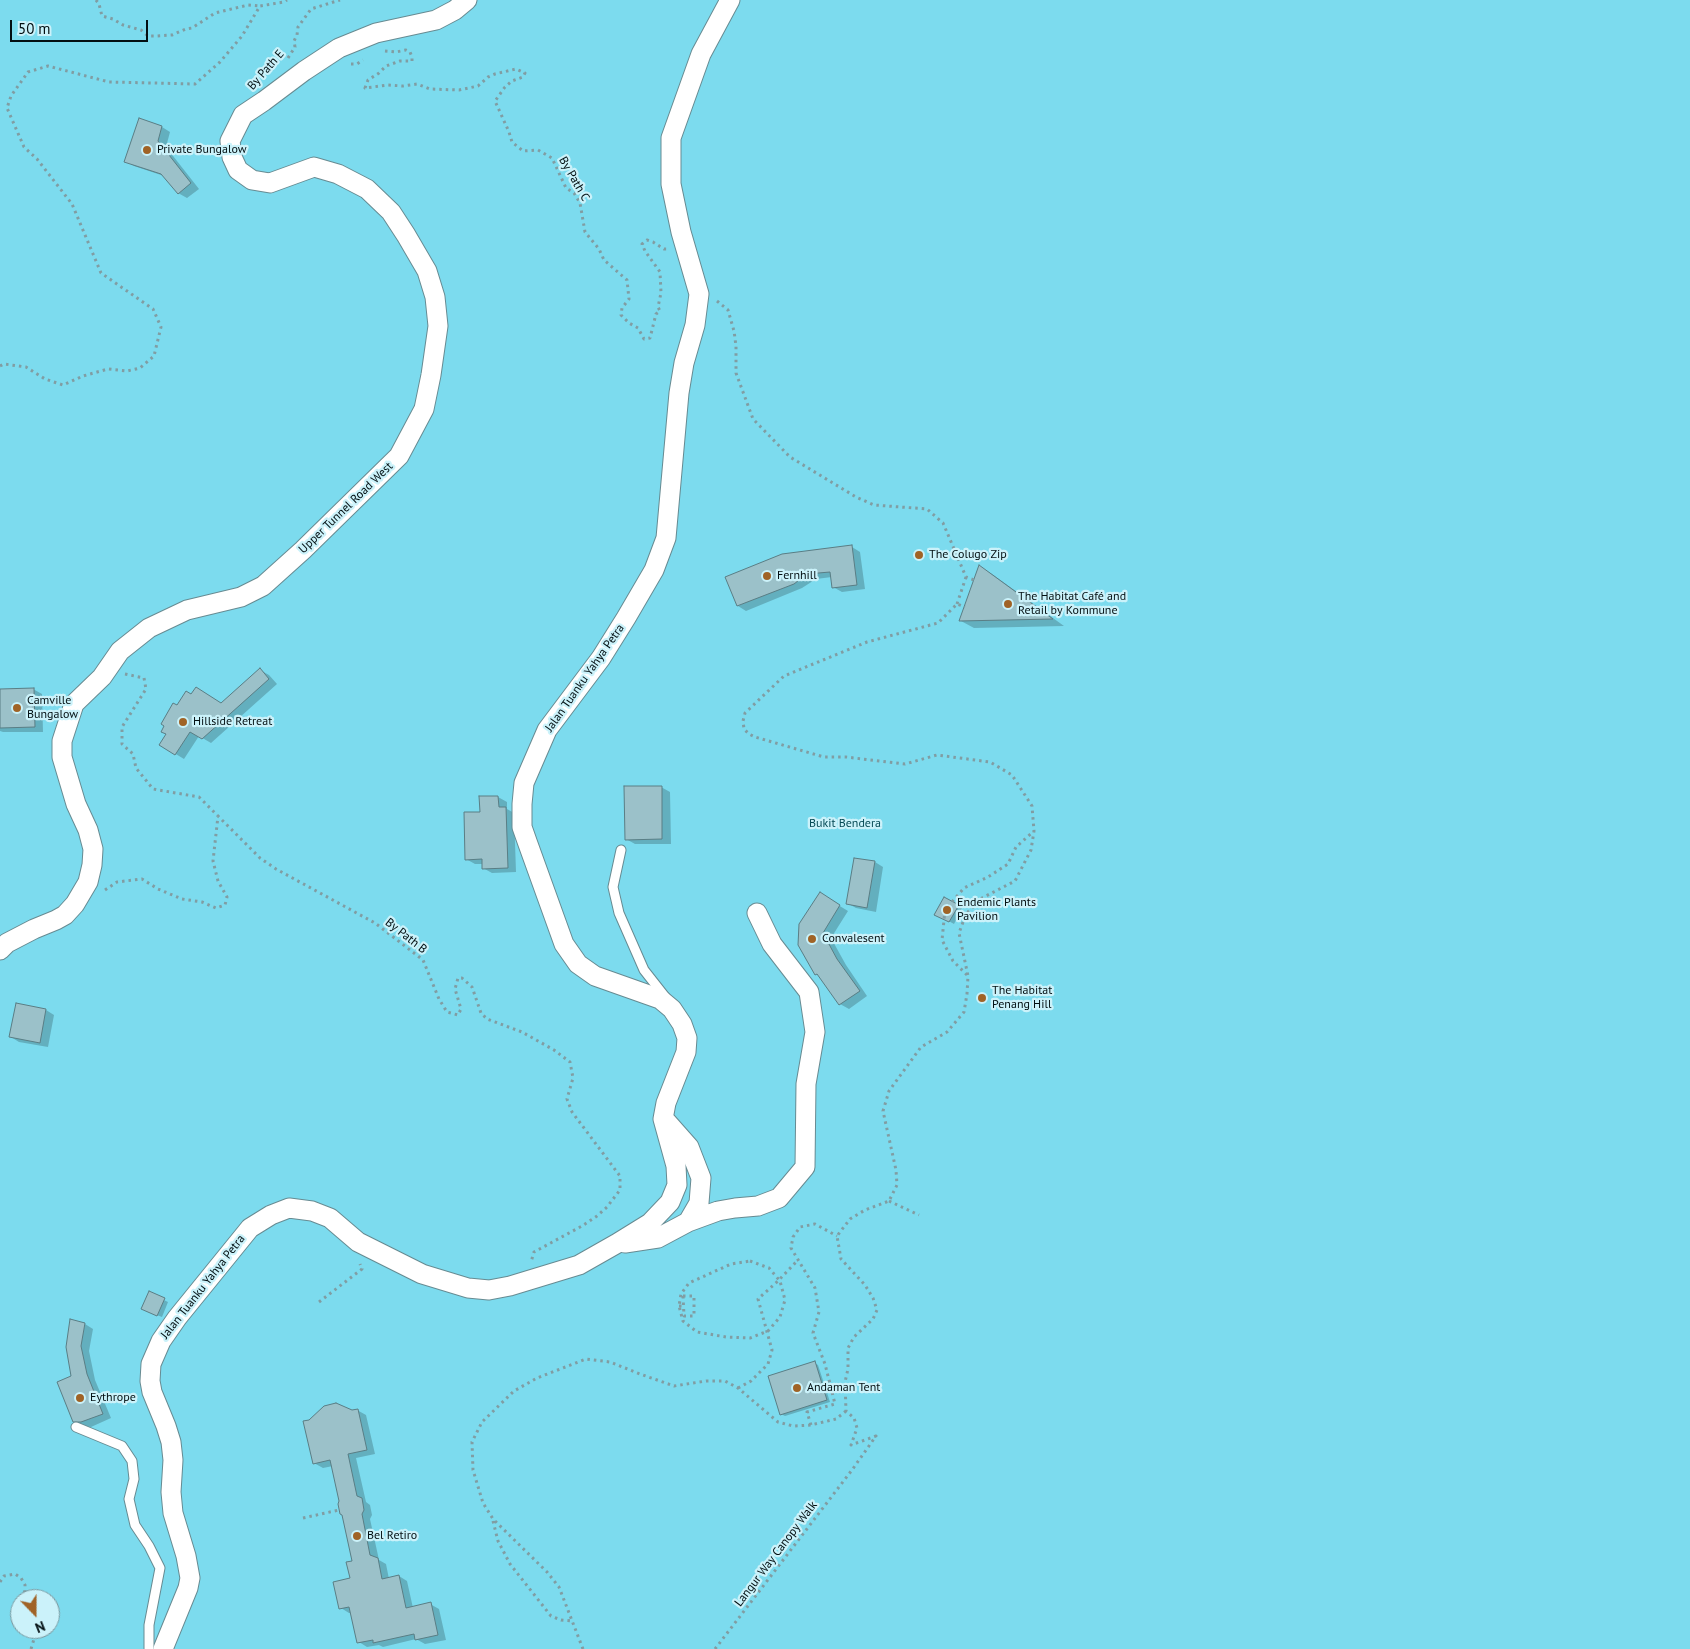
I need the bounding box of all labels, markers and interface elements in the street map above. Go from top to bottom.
scale bar [12,10,150,42]
text: 50 m [18,19,51,38]
street label: By Path E [245,47,287,93]
place label: Private Bungalow [157,143,247,157]
marker: Private Bungalow [141,144,153,156]
street label: By Path C [556,154,592,204]
street label: Upper Tunnel Road West [296,459,396,557]
place label: The Colugo Zip [929,548,1007,562]
marker: The Colugo Zip [913,549,925,561]
place label: Fernhill [777,569,817,583]
marker: Fernhill [761,570,773,582]
place label: The Habitat Café and Retail by Kommune [1018,590,1126,618]
marker: The Habitat Café and Retail by Kommune [1002,598,1014,610]
street label: Jalan Tuanku Yahya Petra [542,621,628,735]
place label: Camville Bungalow [27,694,78,722]
marker: Camville Bungalow [11,702,23,714]
place label: Hillside Retreat [193,715,272,729]
marker: Hillside Retreat [177,716,189,728]
park label: Bukit Bendera [809,817,881,831]
place label: Endemic Plants Pavilion [957,896,1036,924]
marker: Endemic Plants Pavilion [941,904,953,916]
street label: By Path B [382,915,430,957]
place label: Convalesent [822,932,885,946]
marker: Convalesent [806,933,818,945]
place label: The Habitat Penang Hill [992,984,1052,1012]
marker: The Habitat Penang Hill [976,992,988,1004]
street label: Jalan Tuanku Yahya Petra [158,1232,248,1342]
place label: Andaman Tent [807,1381,880,1395]
marker: Andaman Tent [791,1382,803,1394]
place label: Eythrope [90,1391,136,1405]
marker: Eythrope [74,1392,86,1404]
street label: Langur Way Canopy Walk [732,1498,820,1610]
place label: Bel Retiro [367,1529,417,1543]
marker: Bel Retiro [351,1530,363,1542]
north arrow [10,1589,60,1639]
text: N [33,1617,48,1637]

